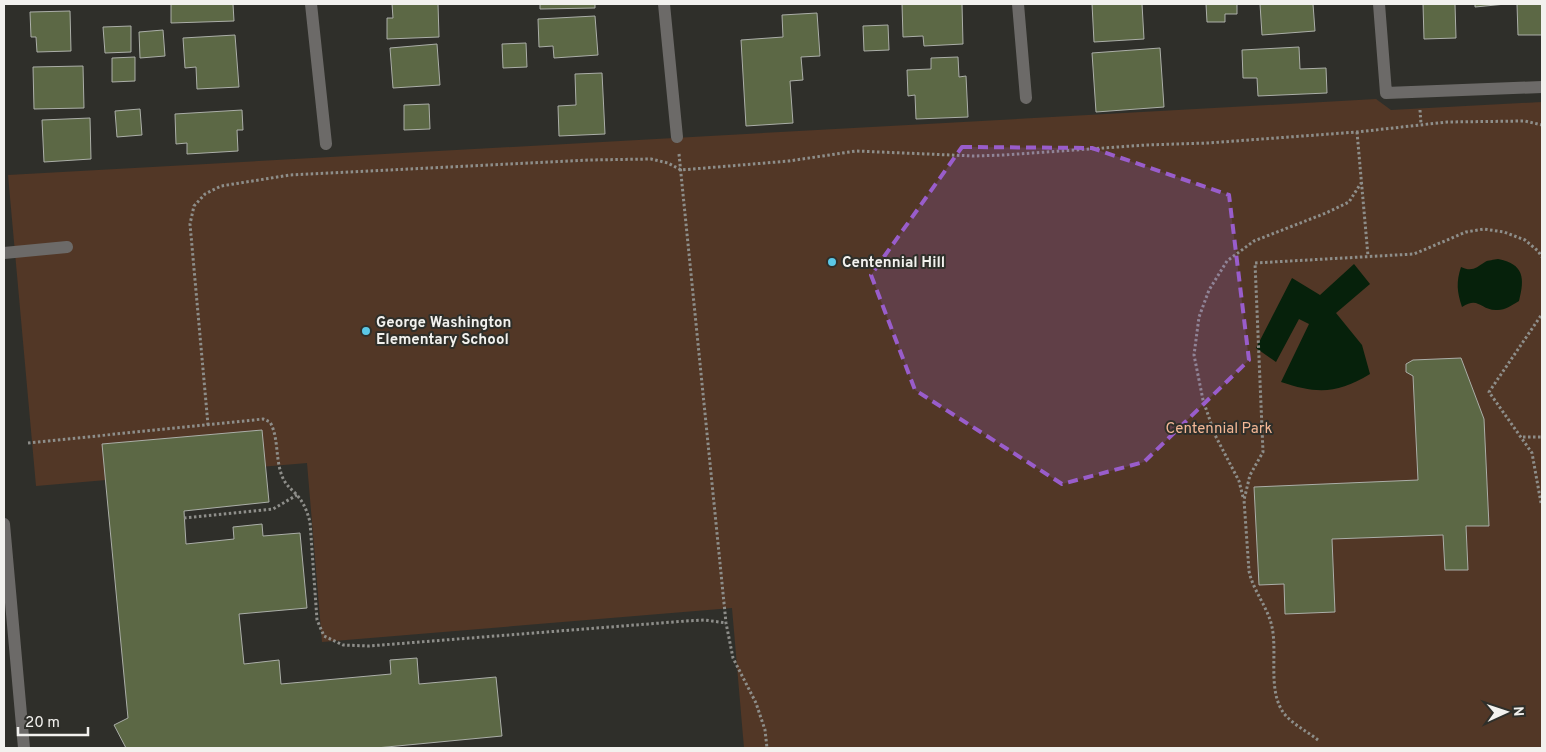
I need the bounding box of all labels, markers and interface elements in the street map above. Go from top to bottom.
place label: Centennial Hill [842,254,945,273]
marker: Centennial Hill [826,256,838,268]
place label: George Washington Elementary School [376,314,511,350]
marker: George Washington Elementary School [360,325,372,337]
park label: Centennial Park [1165,420,1273,439]
north arrow [1481,687,1531,737]
scale bar [18,704,88,736]
text: N [1509,706,1526,717]
text: 20 m [25,714,60,733]

